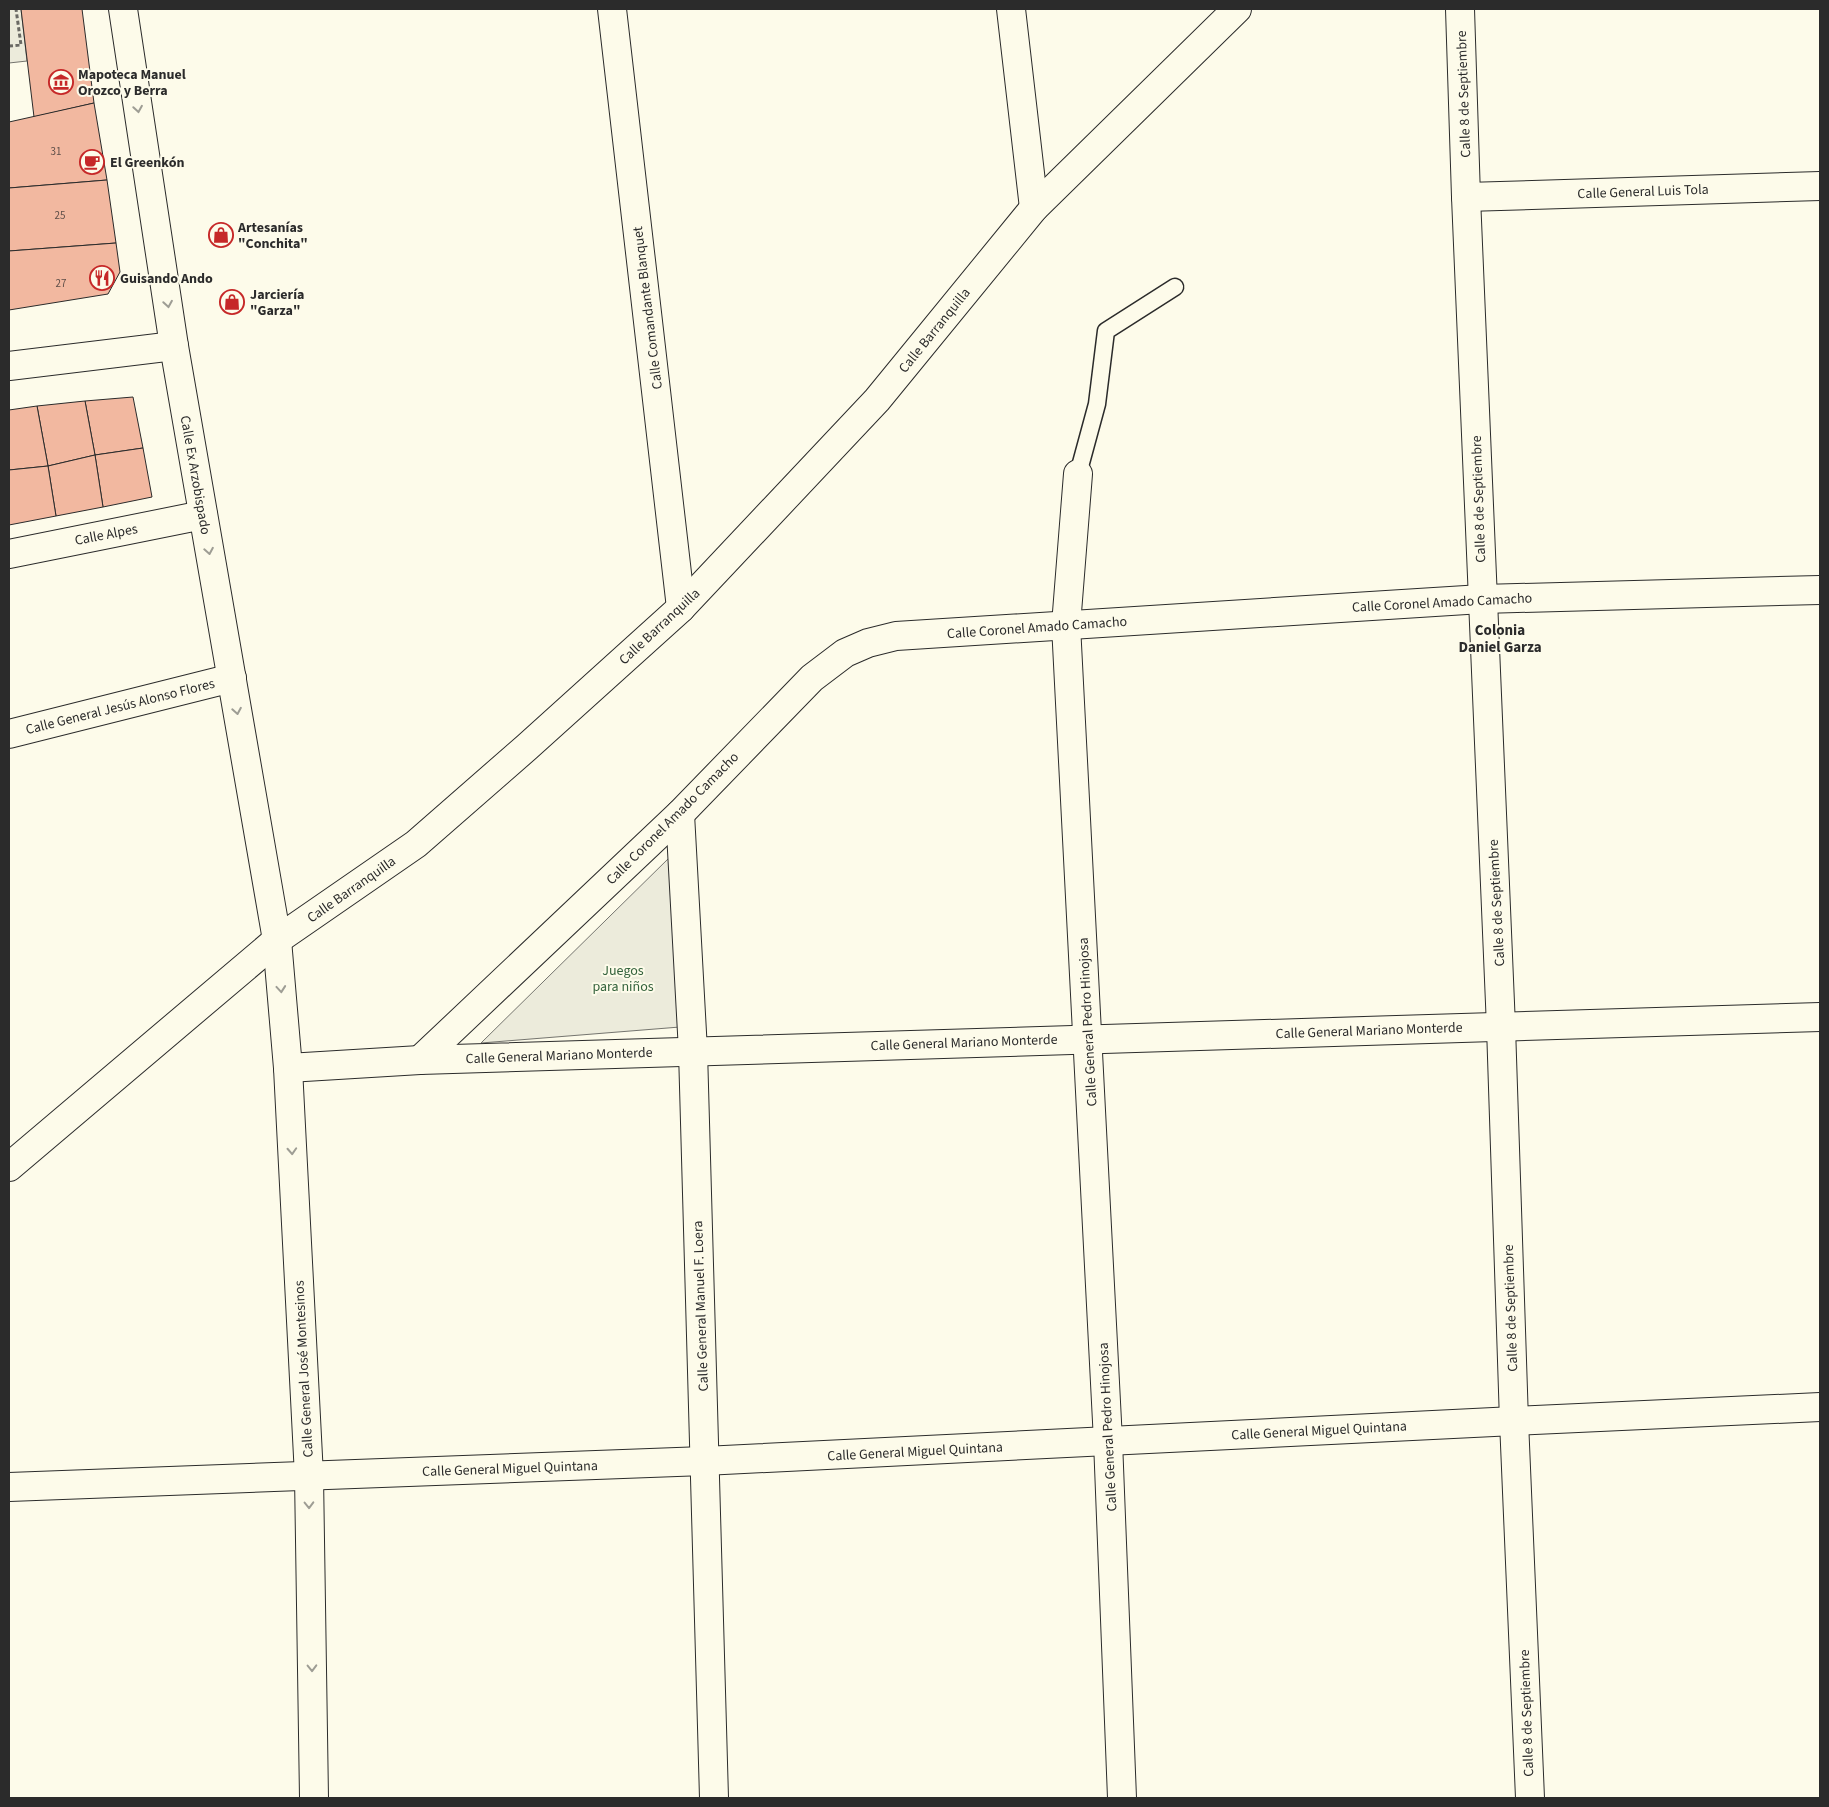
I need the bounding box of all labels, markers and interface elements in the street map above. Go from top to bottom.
street label: Calle 8 de Septiembre [1452,30,1476,158]
place label: Mapoteca Manuel Orozco y Berra [78,65,186,101]
museum icon: Mapoteca Manuel Orozco y Berra [48,69,74,95]
one-way arrow [133,105,143,113]
house number: 31 [51,144,61,159]
cafe icon: El Greenkón [79,149,105,175]
place label: El Greenkón [110,153,184,173]
street label: Calle General Luis Tola [1577,180,1709,204]
house number: 25 [55,208,65,223]
place label: Artesanías "Conchita" [237,218,308,254]
shop icon: Artesanías "Conchita" [208,222,234,248]
street label: Calle Comandante Blanquet [628,225,668,391]
restaurant icon: Guisando Ando [89,265,115,291]
place label: Guisando Ando [120,269,213,289]
house number: 27 [56,276,66,291]
street label: Calle Barranquilla [894,284,975,377]
place label: Jarciería "Garza" [250,285,304,321]
shop icon: Jarciería "Garza" [219,289,245,315]
one-way arrow [162,300,173,308]
street label: Calle Ex Arzobispado [175,414,215,536]
street label: Calle 8 de Septiembre [1467,435,1491,563]
street label: Calle Alpes [73,519,139,551]
one-way arrow [204,546,214,555]
street label: Calle Barranquilla [615,584,705,670]
street label: Calle Coronel Amado Camacho [1351,588,1533,618]
street label: Calle Coronel Amado Camacho [946,612,1128,644]
district label: Colonia Daniel Garza [1458,620,1542,658]
street label: Calle General Jesús Alonso Flores [24,674,217,740]
one-way arrow [232,706,242,715]
street label: Calle Coronel Amado Camacho [602,748,744,890]
street label: Calle 8 de Septiembre [1484,839,1510,967]
street label: Calle Barranquilla [303,852,400,928]
street label: Calle General Pedro Hinojosa [1074,937,1102,1107]
park label: Juegos para niños [592,961,654,997]
one-way arrow [276,985,287,993]
street label: Calle General Mariano Monterde [1275,1018,1463,1044]
street label: Calle General Mariano Monterde [870,1030,1058,1056]
street label: Calle General Mariano Monterde [465,1043,653,1069]
one-way arrow [287,1147,298,1155]
street label: Calle General Manuel F. Loera [688,1220,714,1392]
street label: Calle 8 de Septiembre [1499,1244,1523,1372]
street label: Calle General José Montesinos [289,1280,319,1458]
street label: Calle General Pedro Hinojosa [1094,1342,1122,1512]
street label: Calle General Miguel Quintana [1231,1416,1407,1446]
street label: Calle General Miguel Quintana [827,1437,1003,1467]
street label: Calle General Miguel Quintana [422,1456,598,1482]
one-way arrow [304,1502,314,1510]
street label: Calle 8 de Septiembre [1515,1649,1539,1777]
one-way arrow [306,1664,317,1672]

